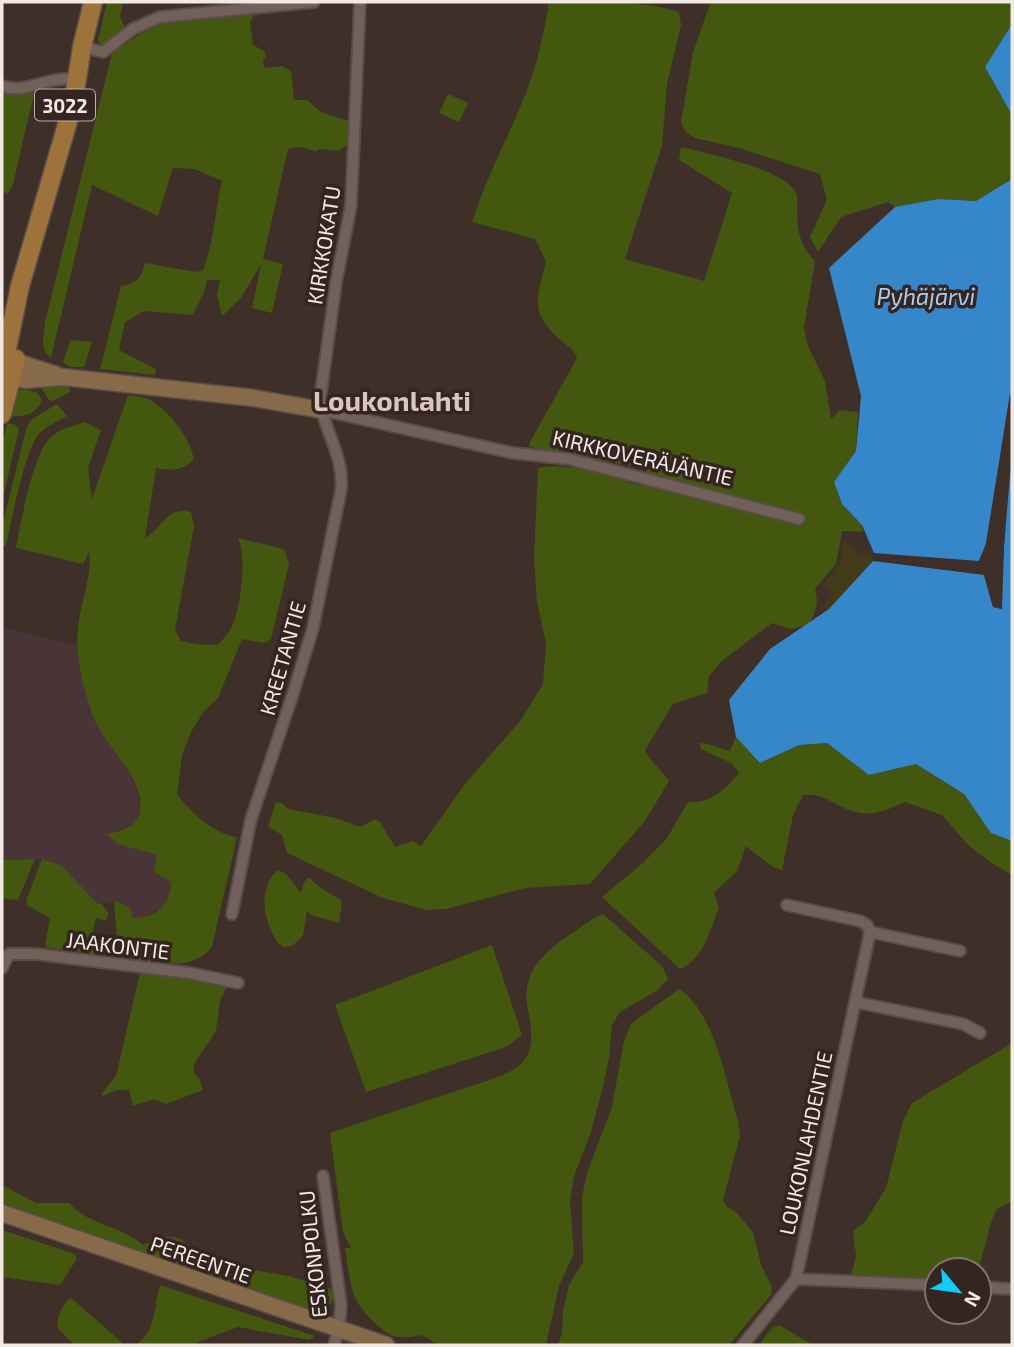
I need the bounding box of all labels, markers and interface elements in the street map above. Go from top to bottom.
road number: 3022 [35,90,95,120]
street label: KIRKKOKATU [301,184,345,306]
water label: Pyhäjärvi [877,282,975,310]
district label: Loukonlahti [313,383,471,417]
street label: KIRKKOVERÄJÄNTIE [550,424,736,490]
street label: KREETANTIE [254,598,310,718]
street label: JAAKONTIE [65,926,171,964]
street label: LOUKONLAHDENTIE [773,1049,837,1237]
street label: ESKONPOLKU [293,1189,331,1319]
street label: PEREENTIE [147,1230,255,1288]
north arrow [923,1256,993,1326]
text: N [960,1288,987,1311]

